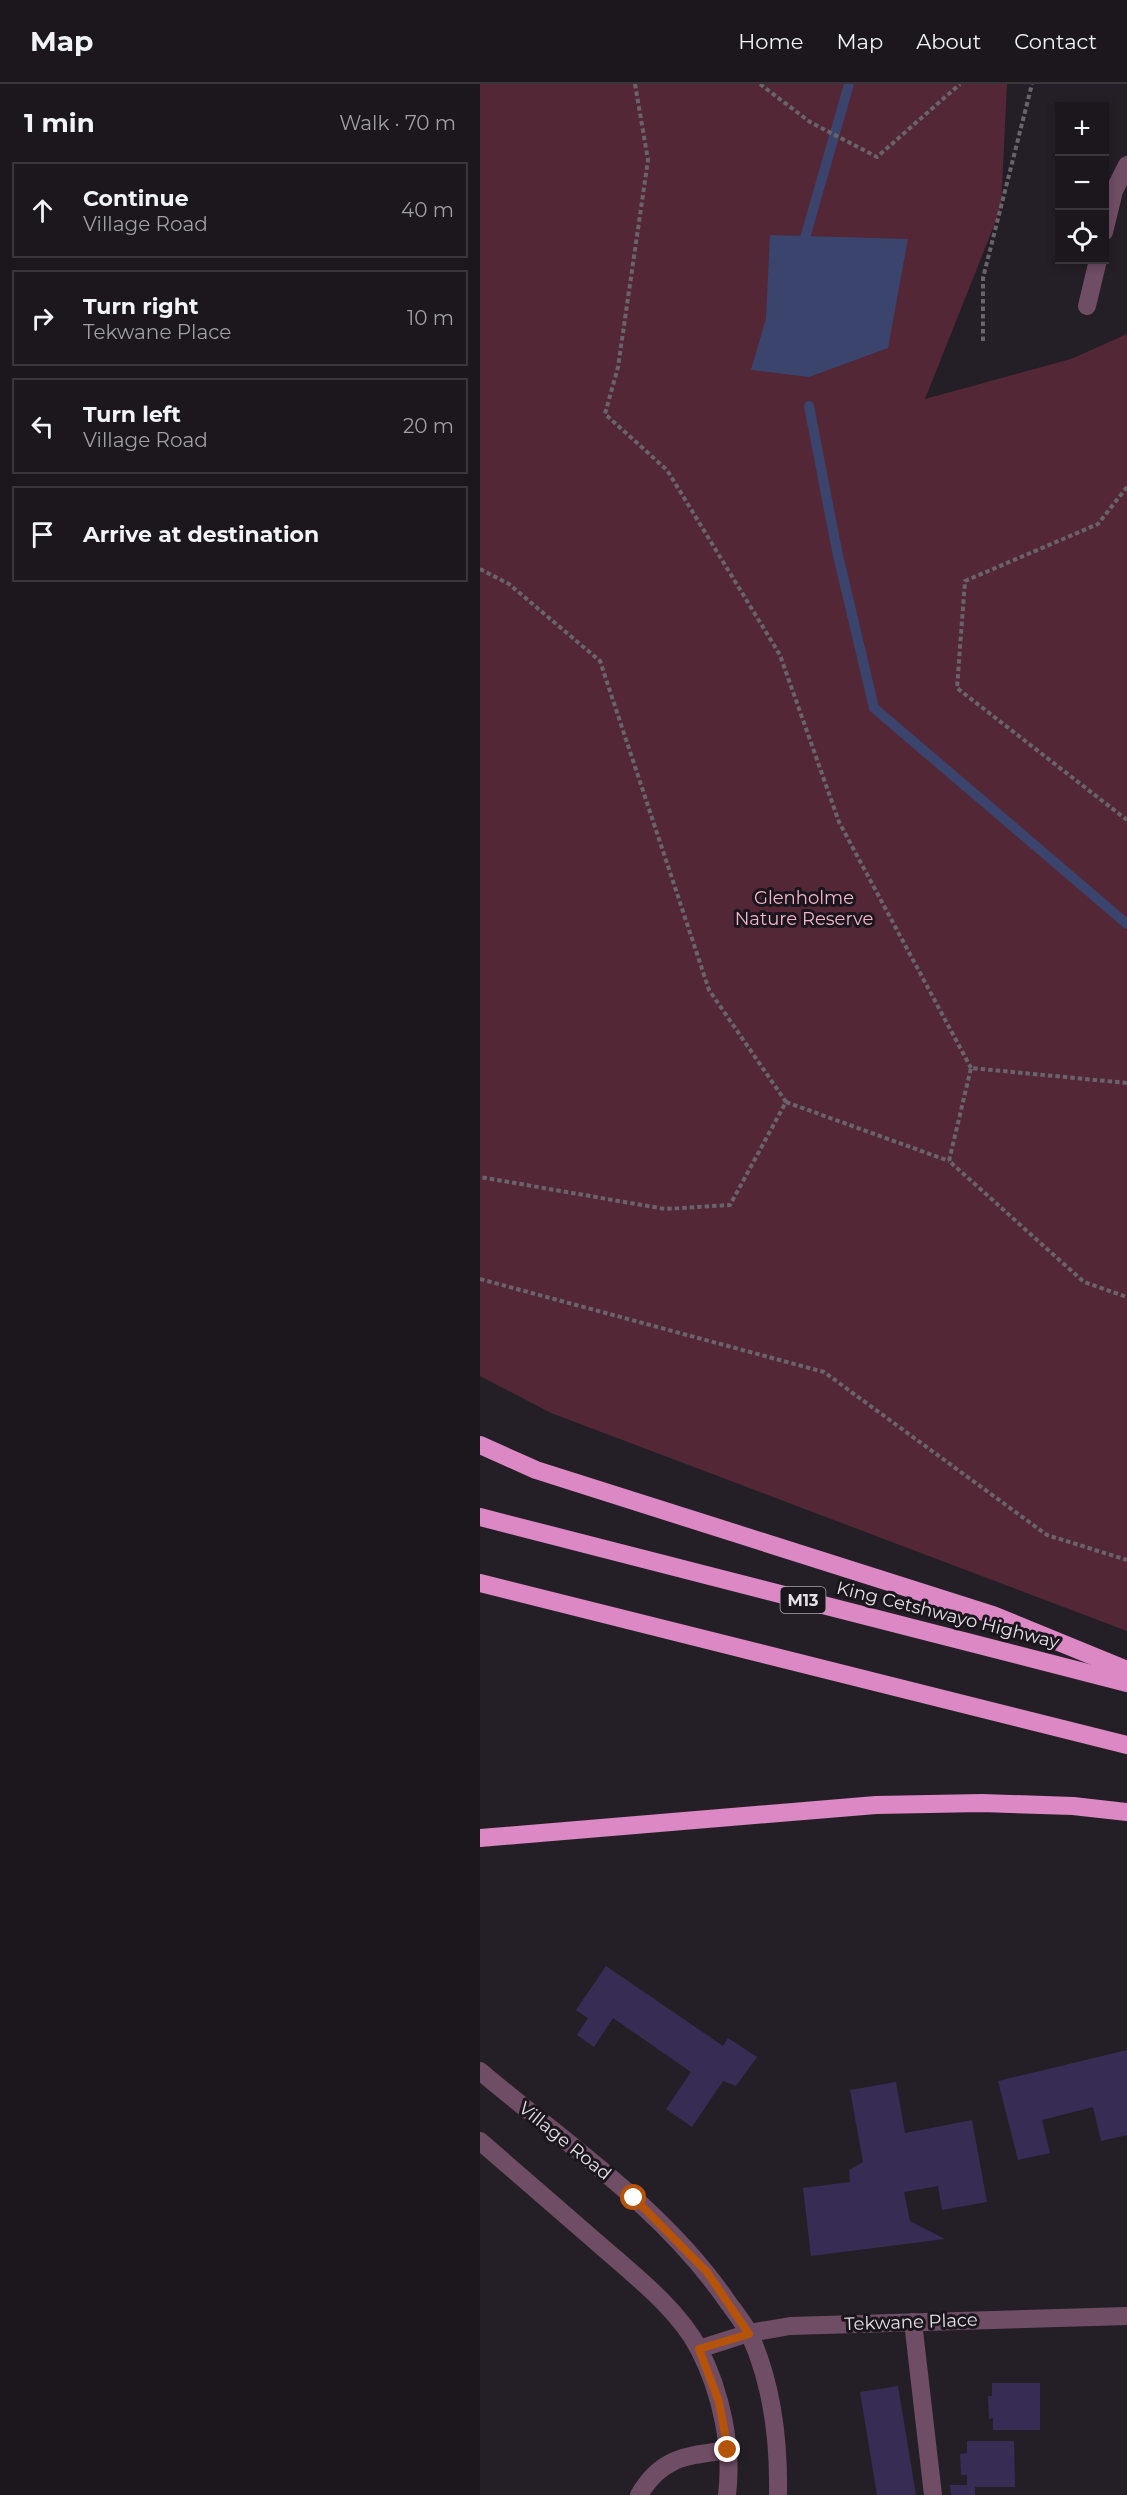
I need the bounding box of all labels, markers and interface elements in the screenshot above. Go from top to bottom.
text: Map [30,24,93,58]
text: Home [738,29,803,54]
text: Map [836,29,883,54]
text: About [916,29,981,54]
text: Contact [1014,29,1097,54]
map controls [1055,102,1109,264]
button: + [1055,102,1109,156]
text: 1 min [24,107,95,139]
text: Walk · 70 m [339,111,456,135]
button: − [1055,156,1109,210]
text: Continue [83,185,189,212]
icon: ahead [26,194,59,227]
text: 40 m [401,198,454,222]
button: locate [1055,210,1109,264]
text: Village Road [83,212,208,236]
text: Turn right [83,293,198,320]
icon: right [26,302,59,335]
text: 10 m [407,306,454,330]
text: Tekwane Place [83,320,231,344]
text: Turn left [83,401,181,428]
icon: left [26,410,59,443]
text: 20 m [403,414,454,438]
text: Village Road [83,428,208,452]
icon: arrive [26,518,59,551]
text: Arrive at destination [83,521,319,548]
park label: Glenholme Nature Reserve [735,887,873,930]
street label: King Cetshwayo Highway [834,1577,1062,1653]
road number: M13 [780,1587,826,1613]
street label: Village Road [514,2097,616,2185]
route start [620,2184,646,2210]
street label: Tekwane Place [844,2309,978,2335]
route end [714,2436,740,2462]

